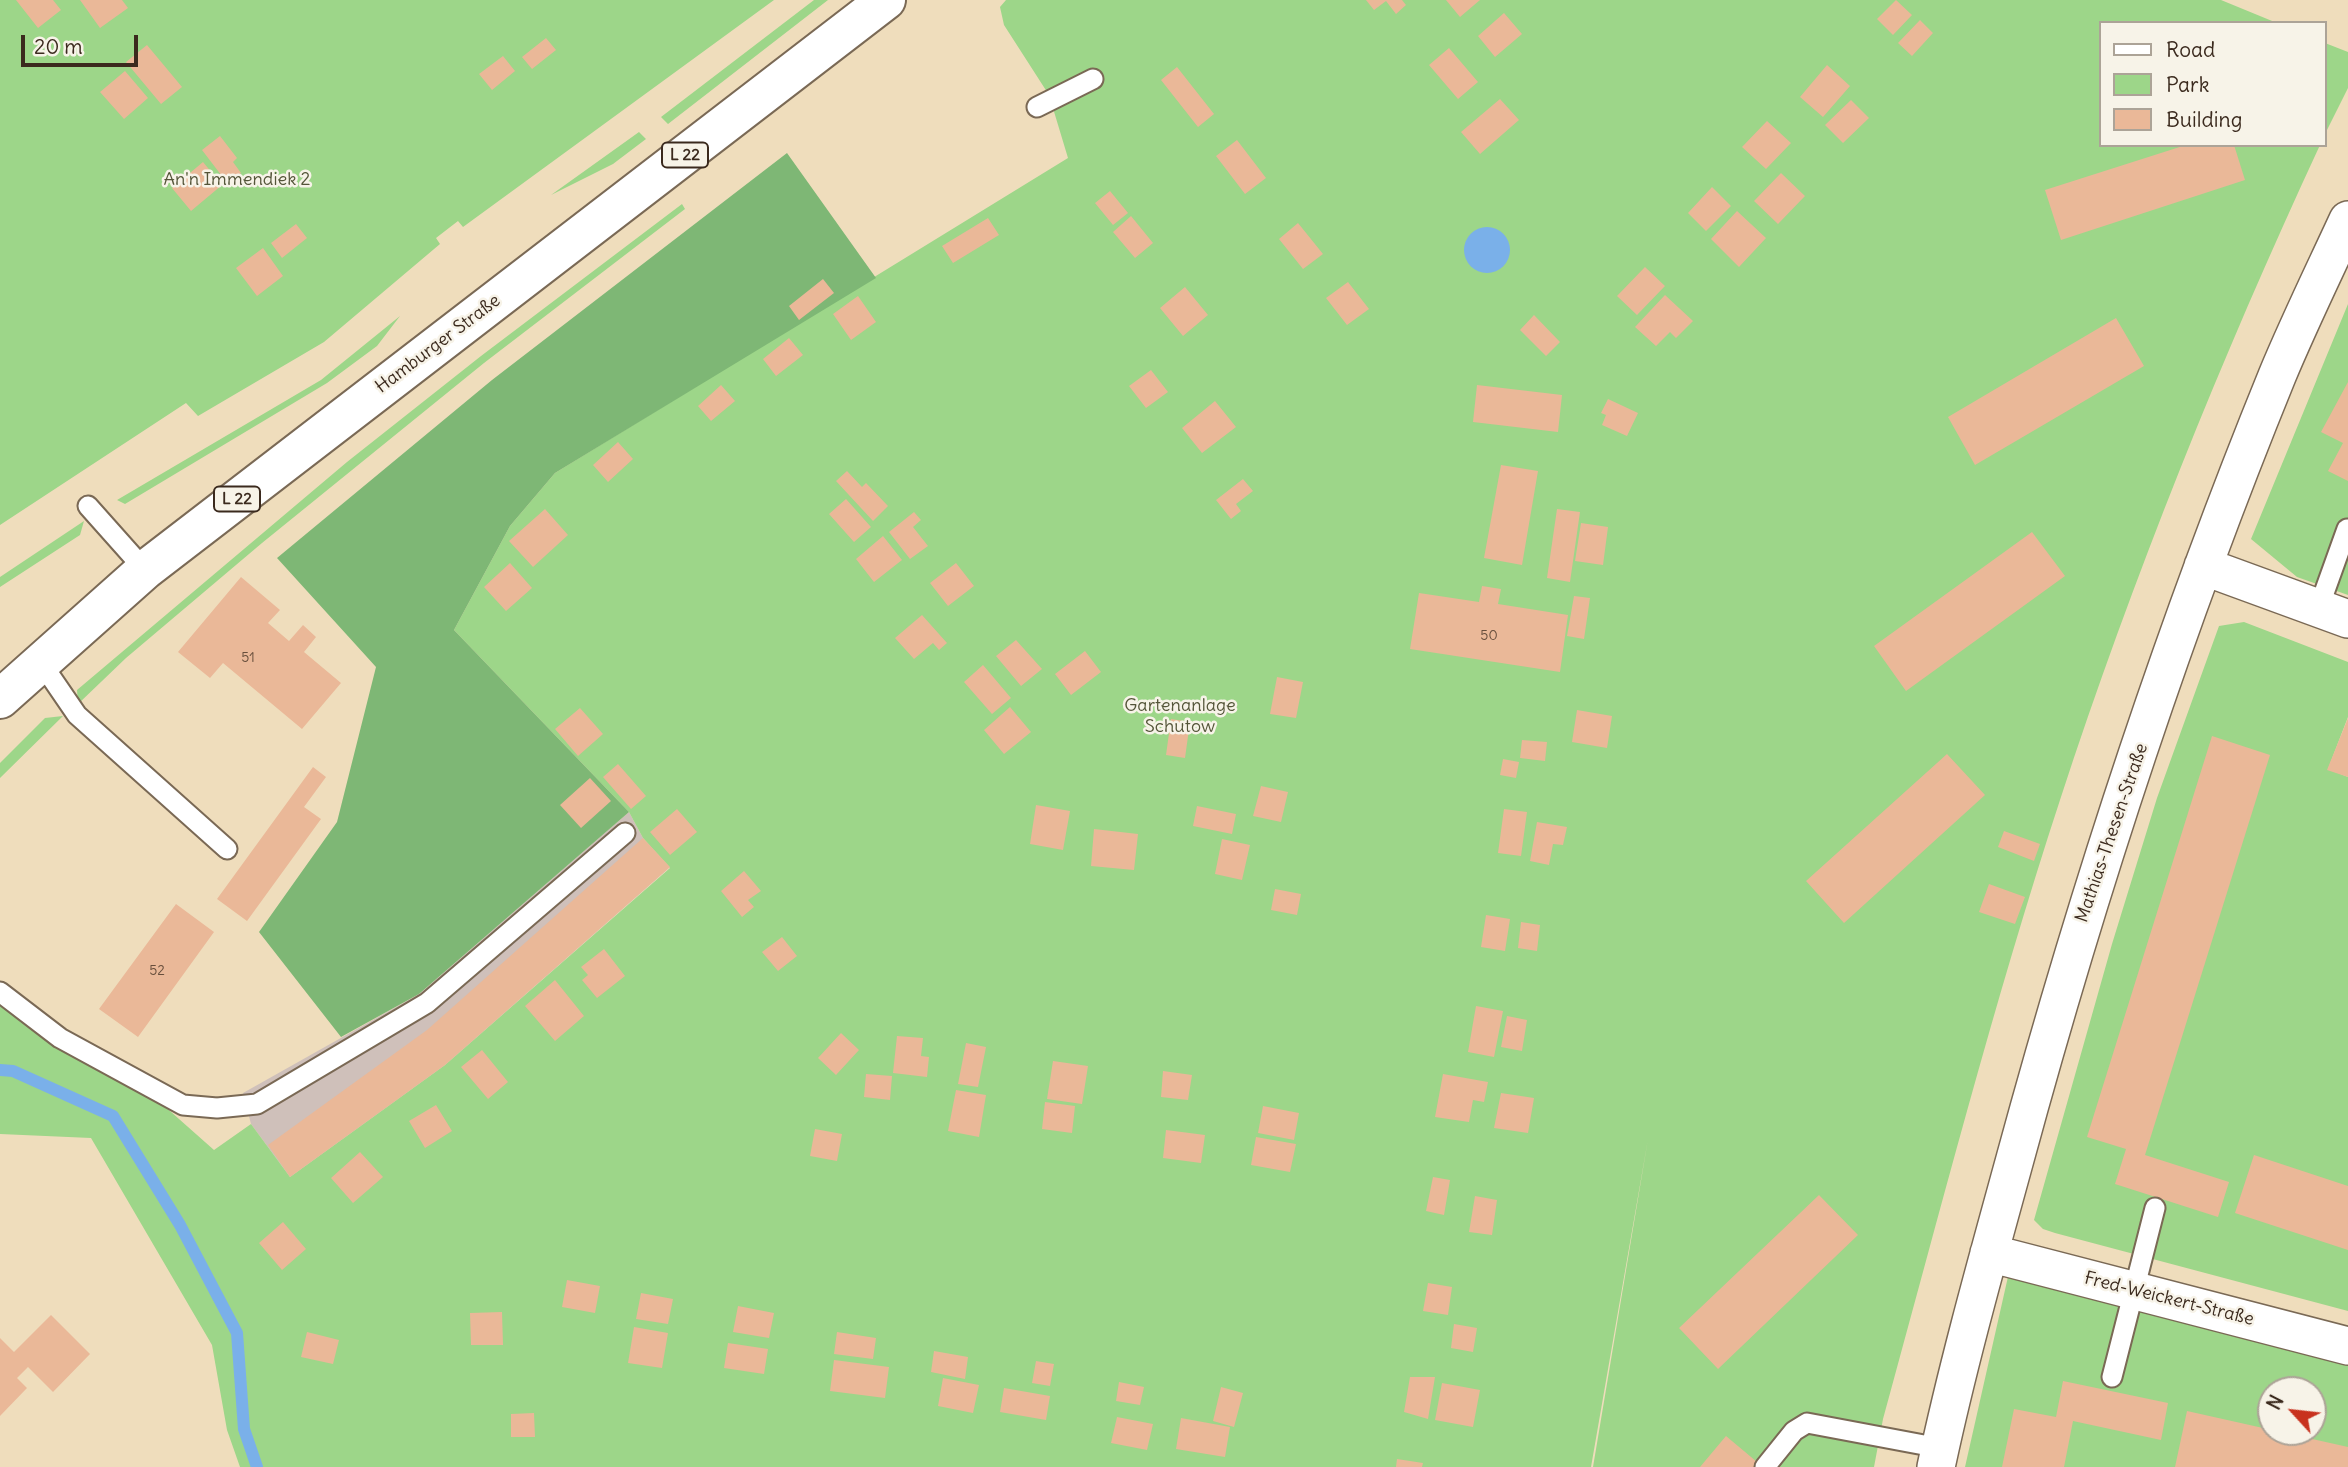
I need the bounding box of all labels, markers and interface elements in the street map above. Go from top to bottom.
scale bar [24,21,142,65]
legend [2100,21,2327,147]
text: 20 m [34,33,83,60]
text: Road [2166,36,2215,63]
text: Park [2166,71,2209,98]
text: Building [2166,106,2242,133]
road number: L 22 [662,142,708,168]
park label: An'n Immendiek 2 [164,169,310,191]
street label: Hamburger Straße [371,290,505,398]
road number: L 22 [214,486,260,512]
house number: 50 [1480,628,1498,644]
house number: 51 [241,650,255,666]
park label: Gartenanlage Schutow [1124,695,1236,738]
street label: Mathias-Thesen-Straße [2071,741,2153,925]
house number: 52 [149,963,165,979]
street label: Fred-Weickert-Straße [2082,1267,2256,1331]
north arrow [2257,1376,2327,1446]
text: N [2261,1391,2289,1414]

